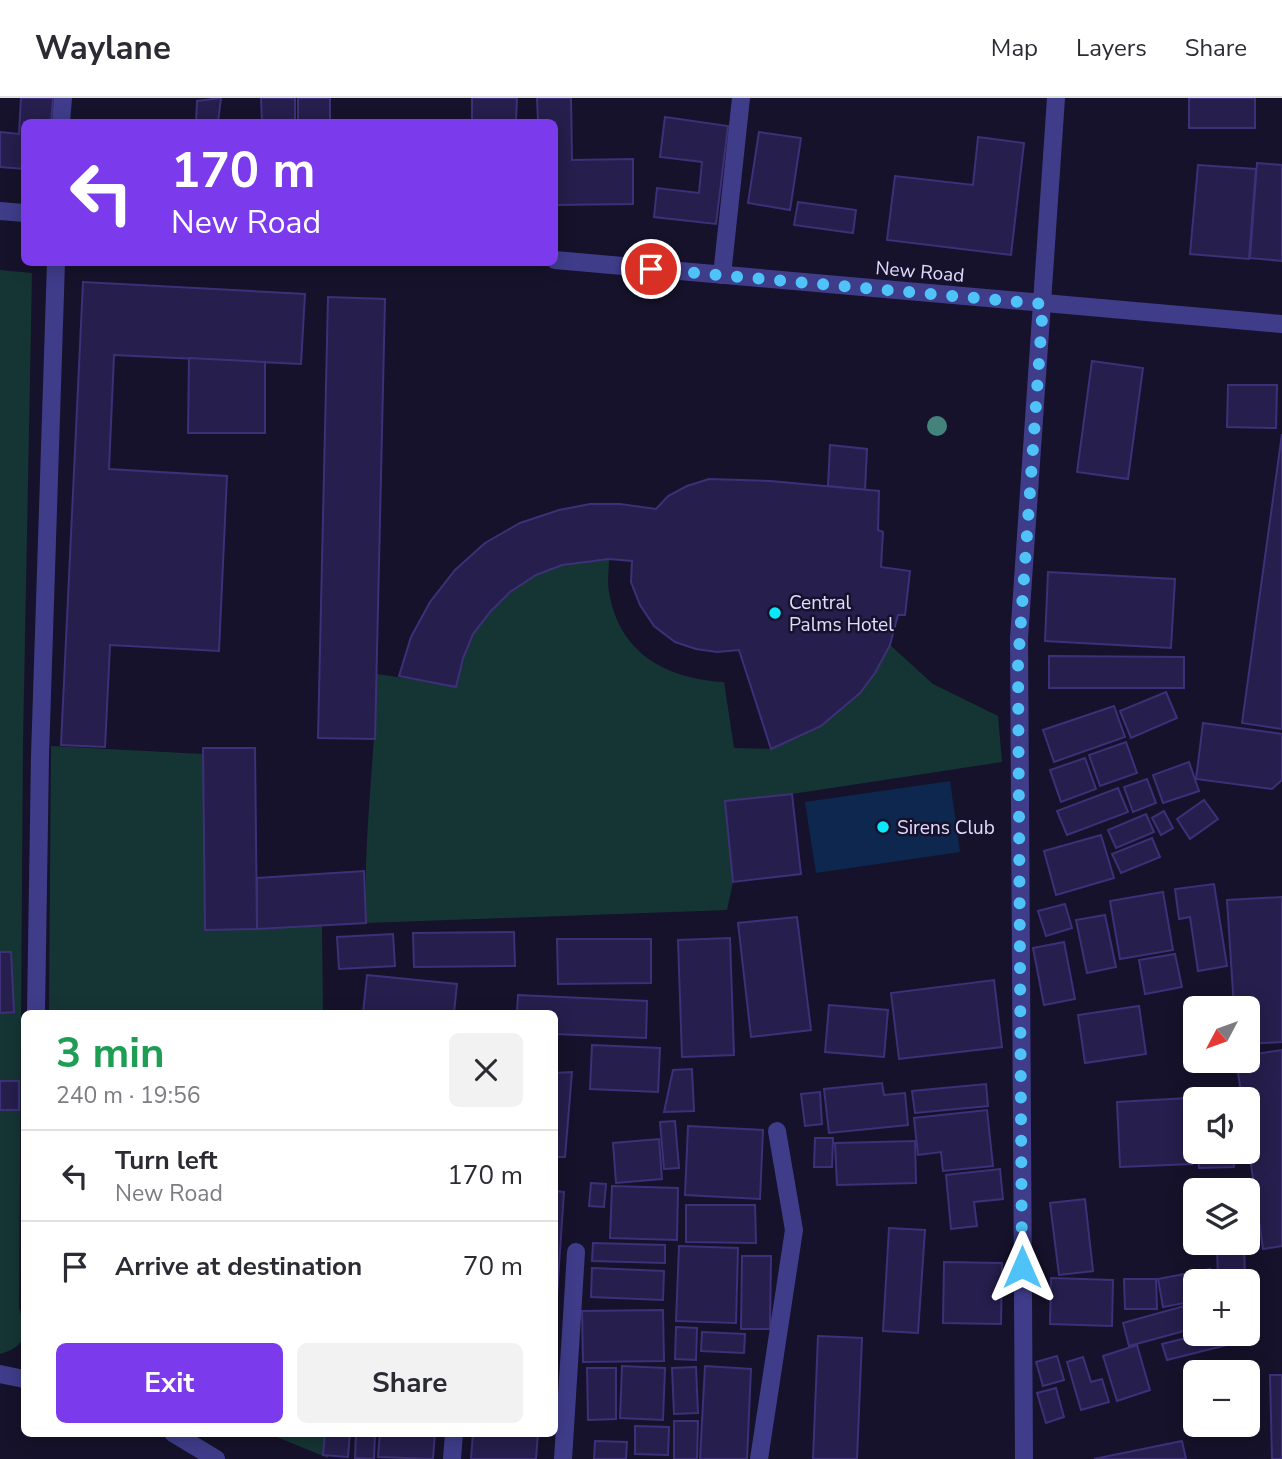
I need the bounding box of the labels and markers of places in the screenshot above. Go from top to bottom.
pin [621,239,681,299]
place label: Central Palms Hotel [789,590,894,638]
marker: Central Palms Hotel [767,605,783,621]
place label: Sirens Club [897,815,995,841]
marker: Sirens Club [875,819,891,835]

